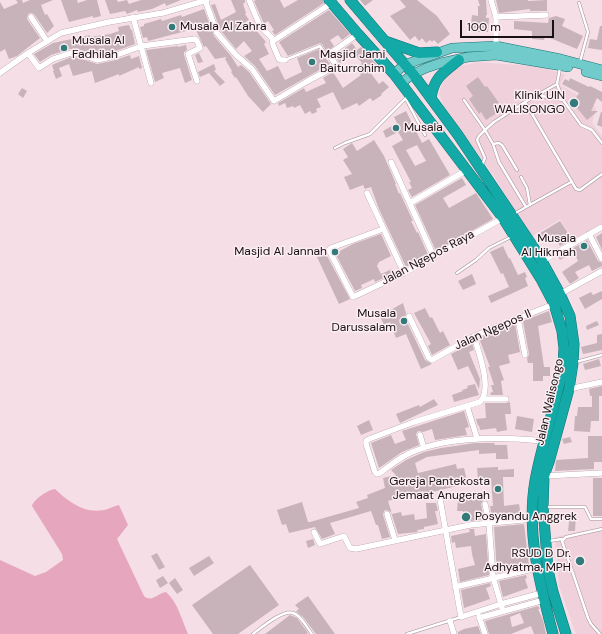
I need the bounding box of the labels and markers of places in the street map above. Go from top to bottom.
place label: Musala Al Zahra [180,20,267,34]
marker: Musala Al Zahra [167,22,177,32]
place label: Musala Al Fadhilah [72,34,125,62]
marker: Musala Al Fadhilah [59,43,69,53]
place label: Masjid Jami Baiturrohim [320,48,385,76]
marker: Masjid Jami Baiturrohim [307,57,317,67]
place label: Klinik UIN WALISONGO [494,89,565,117]
marker: Klinik UIN WALISONGO [568,97,580,109]
place label: Musala [404,121,443,135]
marker: Musala [391,123,401,133]
place label: Musala Al Hikmah [521,232,576,260]
marker: Musala Al Hikmah [579,241,589,251]
place label: Masjid Al Jannah [234,245,327,259]
marker: Masjid Al Jannah [330,247,340,257]
place label: Musala Darussalam [331,307,396,335]
marker: Musala Darussalam [399,316,409,326]
place label: Gereja Pantekosta Jemaat Anugerah [389,475,490,503]
marker: Gereja Pantekosta Jemaat Anugerah [493,484,503,494]
place label: Posyandu Anggrek [475,510,577,524]
marker: Posyandu Anggrek [460,511,472,523]
place label: RSUD D Dr. Adhyatma, MPH [484,547,571,575]
marker: RSUD D Dr. Adhyatma, MPH [574,555,586,567]

